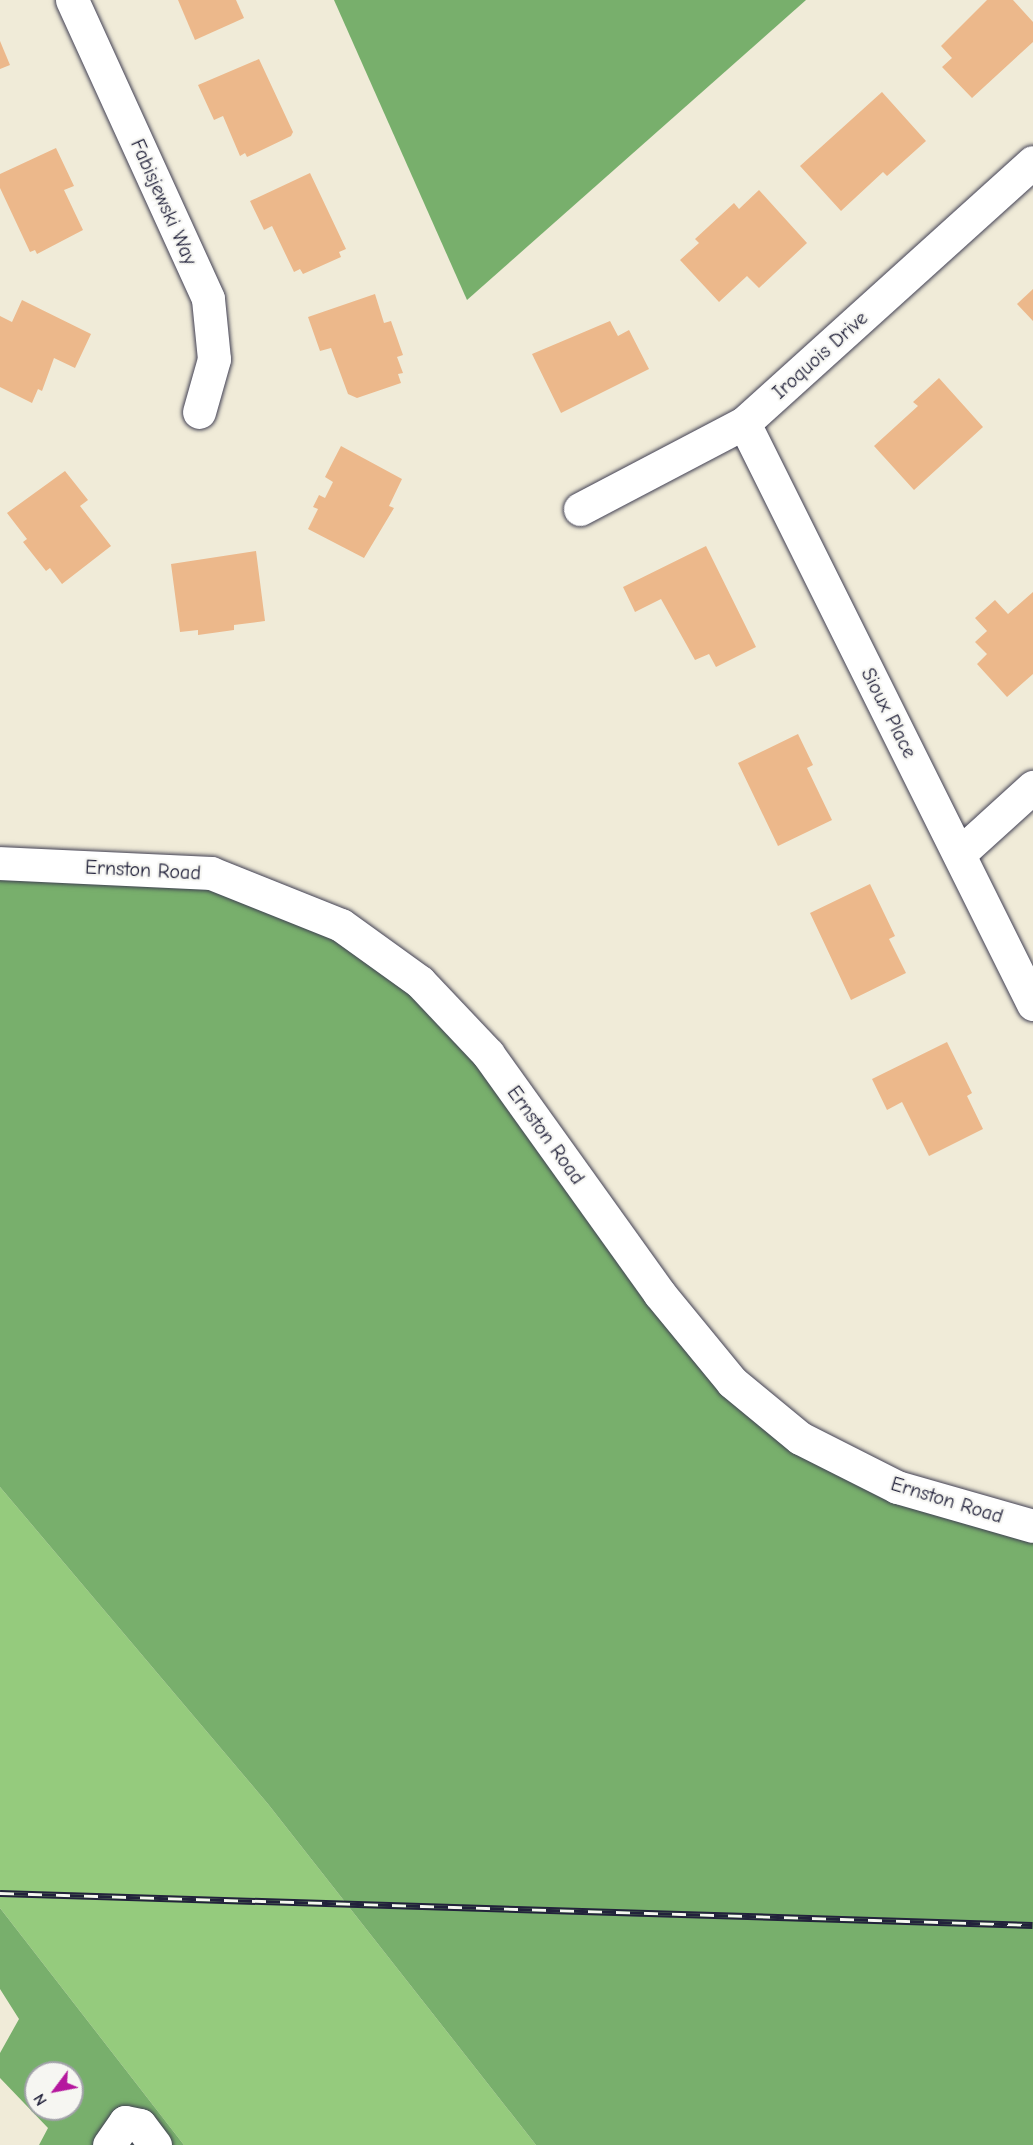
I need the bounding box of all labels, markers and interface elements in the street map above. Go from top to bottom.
street label: Fabisjewski Way [125,135,203,269]
street label: Iroquois Drive [767,306,873,404]
street label: Sioux Place [856,664,922,762]
street label: Ernston Road [84,855,202,885]
street label: Ernston Road [502,1081,590,1189]
street label: Ernston Road [888,1472,1006,1528]
north arrow [24,2061,84,2121]
text: N [30,2090,51,2109]

